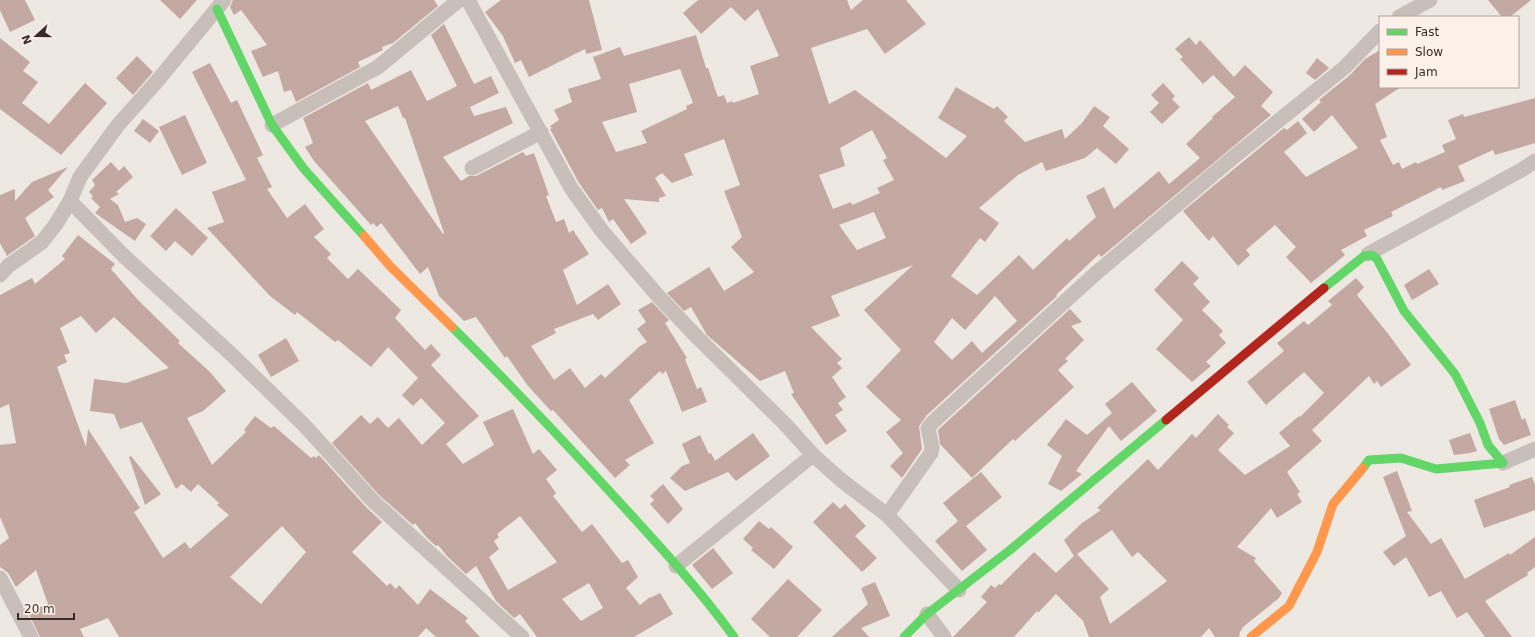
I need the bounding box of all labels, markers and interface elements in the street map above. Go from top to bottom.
north arrow [16,16,56,56]
legend [1379,16,1519,88]
text: Fast [1415,25,1439,39]
text: N [19,33,35,46]
text: Slow [1415,45,1443,59]
text: Jam [1414,65,1438,79]
scale bar [18,595,74,621]
text: 20 m [24,602,55,616]

